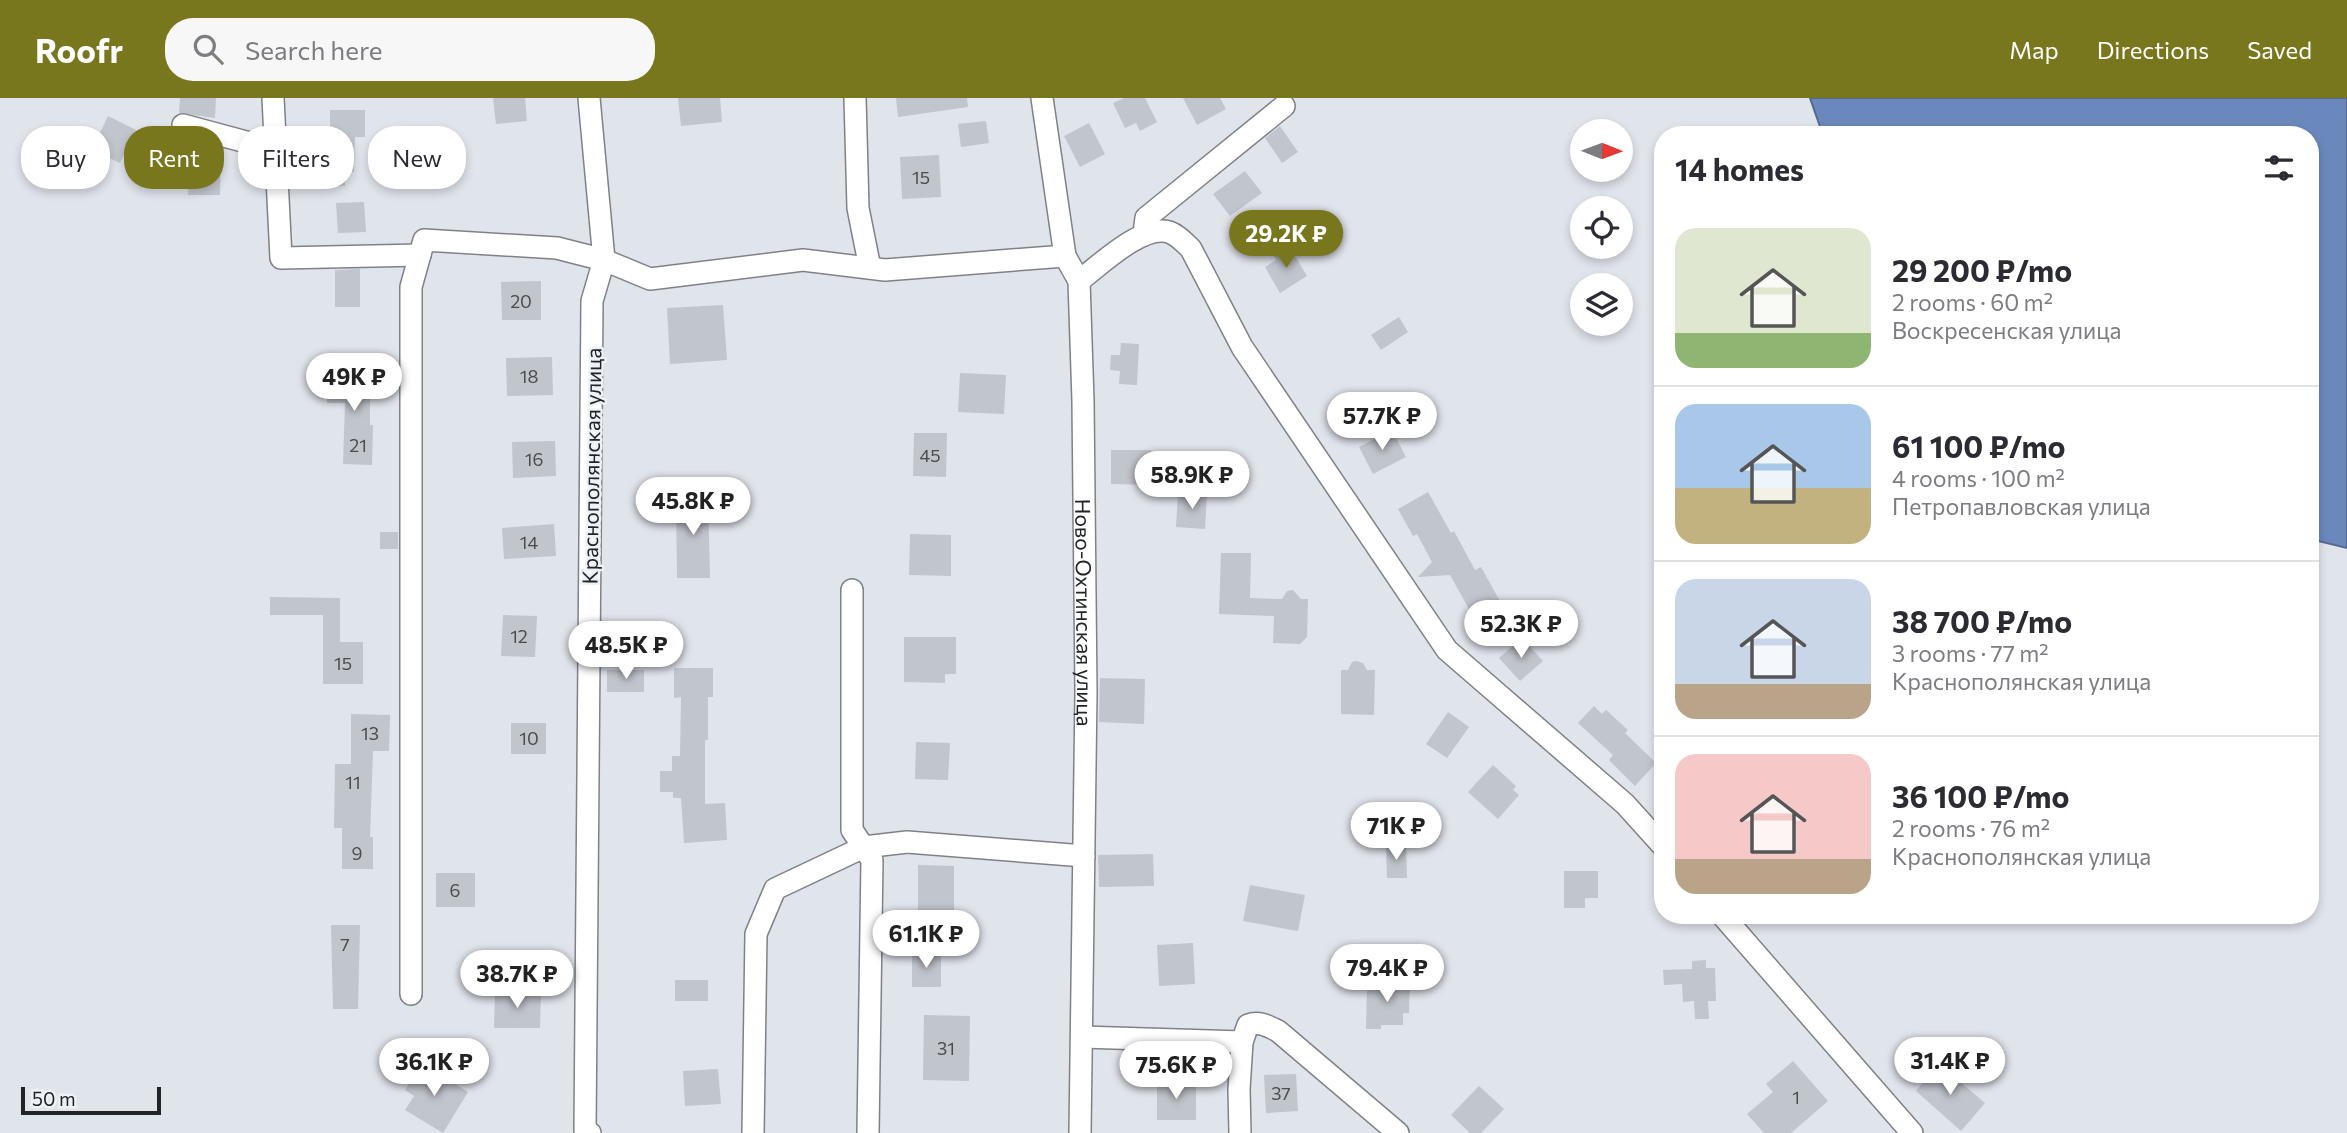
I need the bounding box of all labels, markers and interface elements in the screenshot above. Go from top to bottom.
search box [165,18,655,81]
text: Roofr [35,29,123,70]
icon: search [189,30,227,68]
text: Search here [245,34,383,65]
text: Map [2009,35,2059,64]
text: Directions [2097,35,2209,64]
text: Saved [2247,35,2312,64]
north arrow [1570,119,1633,182]
map controls [1570,119,1633,336]
chip: Buy [21,126,110,189]
chip: Rent [124,126,224,189]
chip: Filters [238,126,354,189]
chip: New [368,126,466,189]
icon: filters [2260,149,2298,187]
text: 14 homes [1675,150,1804,187]
house number: 15 [912,166,930,188]
button: locate [1570,196,1633,259]
pin: 29.2K ₽ [1221,211,1351,270]
text: 29.2K ₽ [1245,219,1327,247]
text: 29 200 ₽/mo [1892,251,2072,288]
icon: home [1731,256,1815,340]
button: layers [1570,273,1633,336]
text: 2 rooms · 60 m² [1892,288,2053,316]
house number: 20 [510,290,532,312]
text: Воскресенская улица [1892,316,2121,344]
street label: Краснополянская улица [576,347,606,585]
pin: 49K ₽ [305,354,403,413]
text: 49K ₽ [322,362,386,390]
house number: 18 [520,365,538,387]
pin: 57.7K ₽ [1317,392,1447,452]
text: 57.7K ₽ [1343,401,1421,429]
text: 61 100 ₽/mo [1892,427,2065,464]
icon: home [1731,432,1815,516]
house number: 21 [349,434,367,456]
house number: 45 [919,444,941,466]
house number: 16 [525,448,543,470]
pin: 58.9K ₽ [1127,452,1257,511]
text: 58.9K ₽ [1151,460,1233,488]
text: 4 rooms · 100 m² [1892,464,2065,492]
pin: 45.8K ₽ [628,478,758,537]
text: 45.8K ₽ [652,486,734,514]
text: Петропавловская улица [1892,492,2151,520]
street label: Ново-Охтинская улица [1072,498,1099,727]
house number: 14 [520,531,538,553]
pin: 52.3K ₽ [1456,601,1586,660]
text: 38 700 ₽/mo [1892,602,2072,639]
icon: home [1731,607,1815,691]
text: 52.3K ₽ [1480,609,1562,637]
pin: 48.5K ₽ [561,622,691,681]
house number: 12 [510,625,528,647]
text: 48.5K ₽ [584,630,668,658]
text: 3 rooms · 77 m² [1892,639,2049,667]
house number: 15 [334,652,352,674]
text: Краснополянская улица [1892,667,2151,695]
house number: 13 [361,722,379,744]
house number: 10 [519,727,539,749]
house number: 11 [345,771,361,793]
text: 36 100 ₽/mo [1892,777,2069,814]
icon: home [1731,782,1815,866]
pin: 71K ₽ [1347,802,1445,862]
text: 71K ₽ [1367,811,1425,839]
text: 2 rooms · 76 m² [1892,814,2050,842]
house number: 9 [352,842,362,864]
text: Краснополянская улица [1892,842,2151,870]
house number: 6 [450,879,460,901]
pin: 61.1K ₽ [861,910,991,970]
text: 61.1K ₽ [888,919,964,947]
house number: 7 [340,933,350,955]
pin: 79.4K ₽ [1322,944,1452,1004]
pin: 38.7K ₽ [452,950,582,1010]
text: 79.4K ₽ [1346,953,1428,981]
text: 38.7K ₽ [476,959,558,987]
house number: 31 [937,1037,955,1059]
pin: 36.1K ₽ [369,1038,499,1098]
pin: 31.4K ₽ [1885,1038,2015,1097]
pin: 75.6K ₽ [1111,1042,1241,1101]
text: 31.4K ₽ [1910,1046,1990,1074]
text: 36.1K ₽ [395,1047,473,1075]
text: 75.6K ₽ [1135,1050,1217,1078]
house number: 37 [1271,1082,1291,1104]
scale bar [21,1084,161,1116]
house number: 1 [1792,1086,1800,1108]
text: 50 m [32,1087,76,1110]

